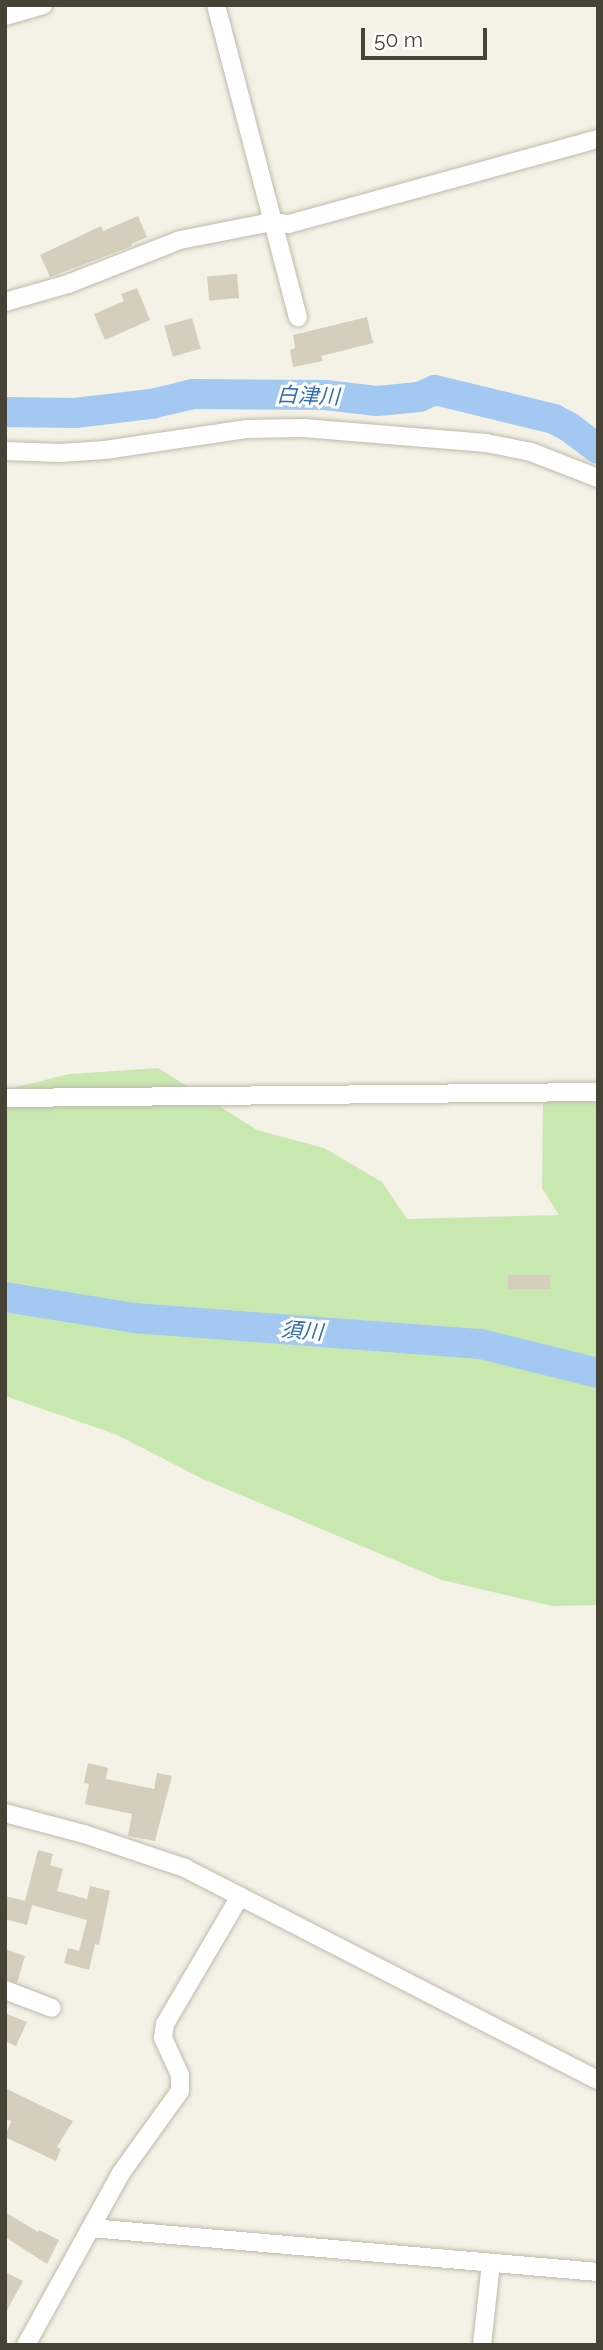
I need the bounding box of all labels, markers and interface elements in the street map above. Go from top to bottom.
scale bar [365,14,491,58]
text: 50 m [374,27,423,52]
water label: 白津川 [276,382,340,410]
water label: 須川 [280,1317,324,1345]

